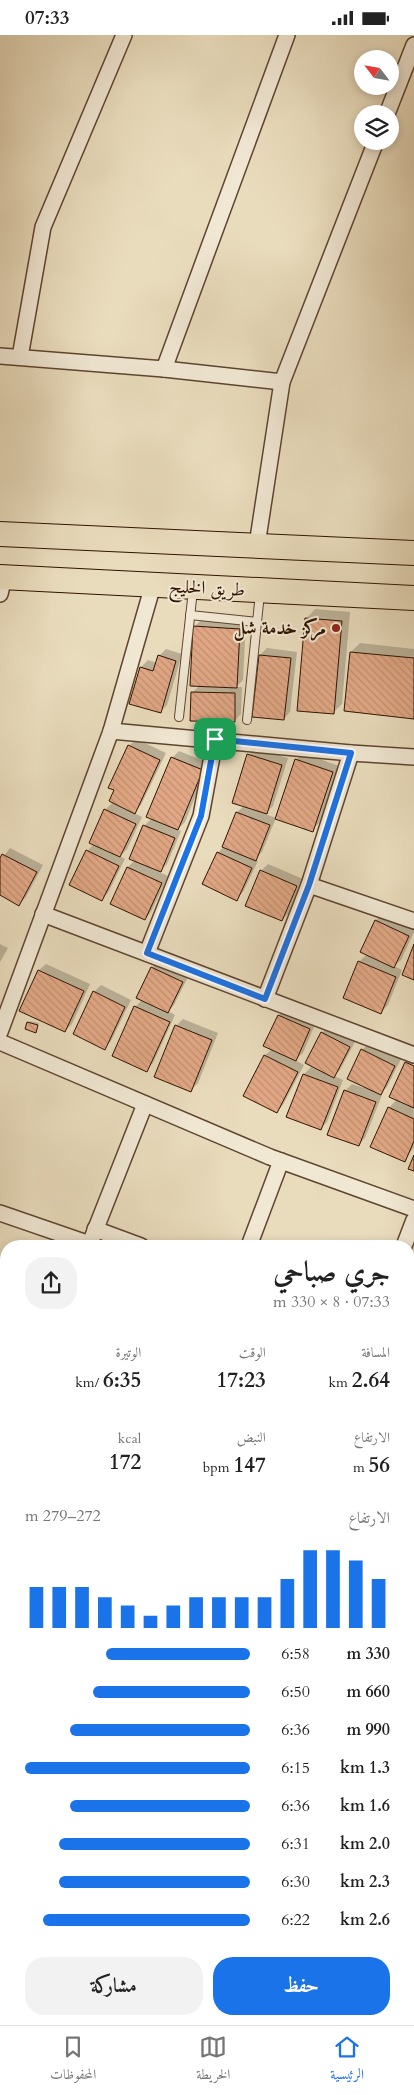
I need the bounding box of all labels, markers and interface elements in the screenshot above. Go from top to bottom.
text: 07:33 [25,5,69,31]
north arrow [354,50,399,95]
map controls [354,50,399,150]
button: layers [354,105,399,150]
street label: طريق الخليج [168,573,246,607]
place label: مركز خدمة شل [234,615,326,641]
marker: مركز خدمة شل [330,622,342,634]
pin [194,718,236,760]
icon: arrive [201,725,229,753]
text: جري صباحي [273,1253,390,1291]
button: share [25,1257,77,1309]
text: 07:33 · 8 × 330 m [273,1291,390,1313]
text: الوتيرة [116,1343,141,1362]
text: الوقت [239,1343,266,1362]
text: المسافة [361,1343,390,1362]
text: 6:35 [103,1366,141,1395]
text: 17:23 [217,1366,266,1395]
text: 2.64 [352,1366,390,1395]
text: /km [75,1373,103,1392]
text: km [329,1373,352,1392]
text: النبض [237,1428,266,1447]
text: الارتفاع [354,1428,390,1447]
text: kcal [118,1429,141,1448]
text: 172 [109,1448,141,1477]
text: 147 [233,1451,266,1480]
text: 56 [368,1451,390,1480]
text: bpm [203,1458,233,1477]
text: m [353,1458,368,1477]
text: 272–279 m [25,1505,101,1527]
text: الارتفاع [348,1507,390,1529]
text: 6:58 [281,1643,310,1665]
text: 330 m [346,1643,390,1665]
text: 6:50 [281,1681,310,1703]
text: 660 m [346,1681,390,1703]
text: 6:36 [281,1719,310,1741]
text: 990 m [346,1719,390,1741]
text: 6:15 [281,1757,310,1779]
text: 1.3 km [340,1757,390,1779]
text: 6:36 [281,1795,310,1817]
text: 1.6 km [340,1795,390,1817]
text: 6:31 [281,1833,310,1855]
text: 2.0 km [340,1833,390,1855]
text: 6:30 [281,1871,310,1893]
text: 2.3 km [340,1871,390,1893]
text: 6:22 [281,1909,310,1931]
text: 2.6 km [340,1909,390,1931]
button: مشاركة [25,1957,203,2015]
button: حفظ [213,1957,390,2015]
tab: المحفوظات [50,2033,96,2088]
tab: الخريطة [196,2033,230,2088]
tab: الرئيسية [330,2033,364,2088]

